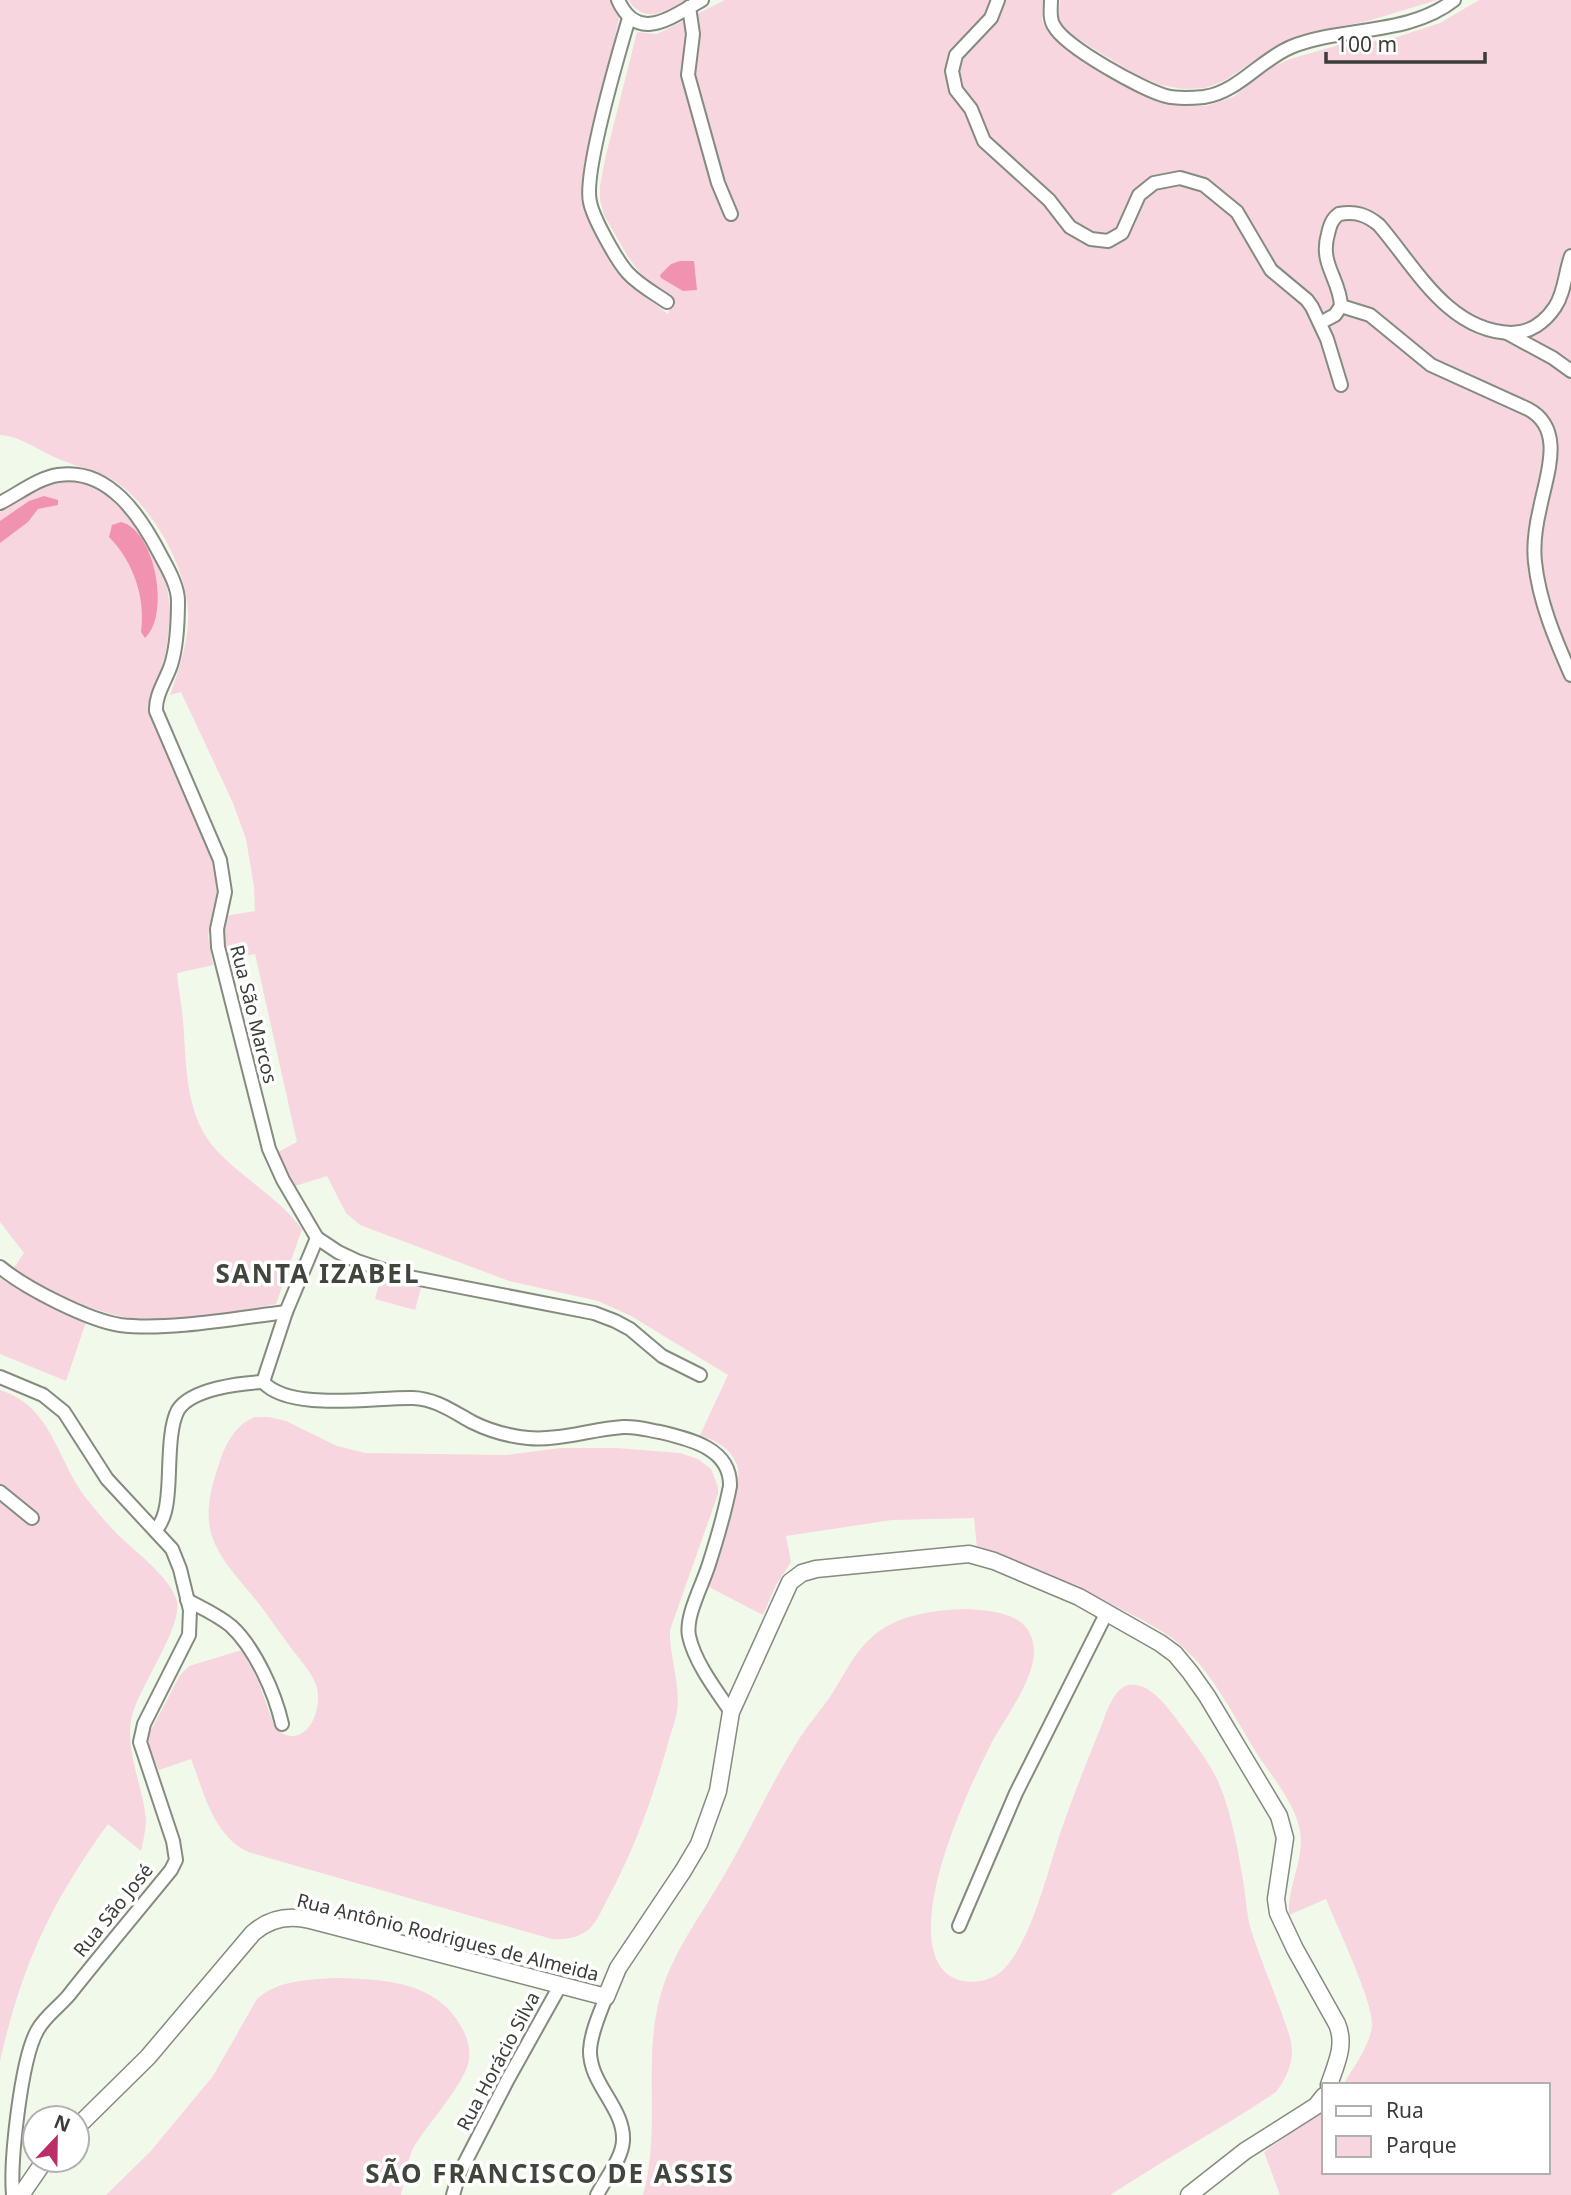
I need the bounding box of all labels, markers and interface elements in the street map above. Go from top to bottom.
scale bar [1326,21,1485,65]
text: 100 m [1336,30,1397,58]
street label: Rua São Marcos [224,942,284,1086]
district label: SANTA IZABEL [216,1255,420,1291]
street label: Rua São José [67,1858,159,1962]
street label: Rua Antônio Rodrigues de Almeida [294,1887,602,1987]
street label: Rua Horácio Silva [450,1987,546,2135]
legend [1322,2083,1550,2174]
text: Rua [1386,2096,1424,2124]
north arrow [21,2104,91,2174]
text: N [50,2108,74,2138]
text: Parque [1386,2131,1456,2159]
district label: SÃO FRANCISCO DE ASSIS [365,2155,735,2191]

